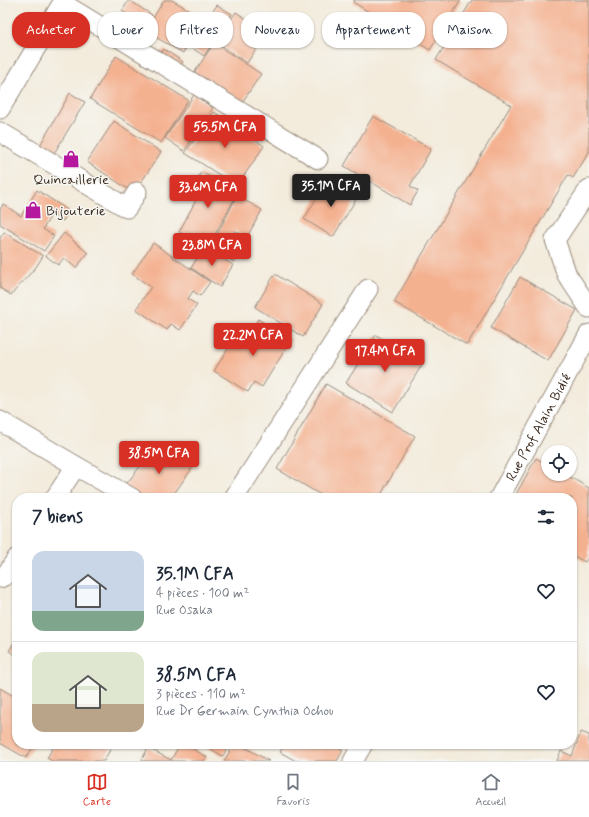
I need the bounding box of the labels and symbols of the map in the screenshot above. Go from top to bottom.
pin: 55.5M CFA [179,115,271,149]
shop icon: Quincaillerie [61,149,81,169]
place label: Quincaillerie [33,171,109,189]
pin: 35.1M CFA [285,174,377,208]
pin: 33.6M CFA [162,175,254,209]
shop icon: Bijouterie [23,200,43,220]
place label: Bijouterie [46,202,106,220]
pin: 23.8M CFA [166,233,258,267]
pin: 22.2M CFA [207,323,299,357]
pin: 17.4M CFA [339,339,431,373]
street label: Rue Prof Alain Bidié [502,371,576,484]
pin: 38.5M CFA [113,441,205,475]

